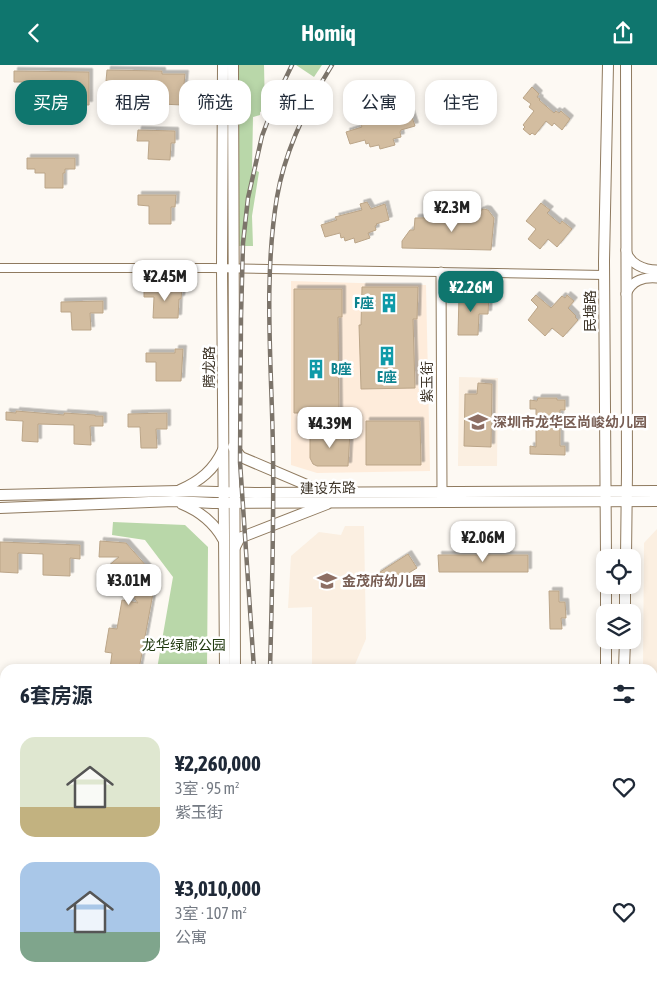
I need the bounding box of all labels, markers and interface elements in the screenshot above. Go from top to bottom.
icon: back [20,19,48,47]
icon: share [609,19,637,47]
text: Homiq [301,20,356,46]
chip: 买房 [15,80,87,125]
chip: 租房 [97,80,169,125]
chip: 筛选 [179,80,251,125]
chip: 新上 [261,80,333,125]
chip: 公寓 [343,80,415,125]
chip: 住宅 [425,80,497,125]
pin: ¥2.3M [417,191,487,233]
text: ¥2.3M [434,198,470,216]
pin: ¥2.45M [124,259,206,302]
text: ¥2.45M [143,267,187,285]
pin: ¥2.26M [430,271,512,313]
text: ¥2.26M [449,278,493,296]
street label: 民塘路 [582,290,598,332]
building icon: F座 [378,292,400,314]
place label: F座 [354,295,374,311]
building icon: E座 [376,345,398,367]
street label: 腾龙路 [201,346,217,388]
building icon: B座 [305,358,327,380]
place label: B座 [331,361,352,377]
street label: 紫玉街 [419,361,435,403]
place label: E座 [377,369,397,385]
pin: ¥4.39M [289,407,371,449]
school or university icon: 深圳市龙华区尚峻幼儿园 [467,411,489,433]
text: ¥4.39M [308,414,352,432]
place label: 深圳市龙华区尚峻幼儿园 [493,414,647,430]
street label: 建设东路 [300,480,356,496]
pin: ¥2.06M [442,521,524,563]
text: ¥2.06M [461,528,505,546]
map controls [596,549,641,649]
button: locate [596,549,641,594]
pin: ¥3.01M [88,563,170,606]
school or university icon: 金茂府幼儿园 [316,570,338,592]
text: ¥3.01M [107,571,151,589]
place label: 金茂府幼儿园 [342,573,426,589]
button: layers [596,604,641,649]
park label: 龙华绿廊公园 [142,637,226,653]
icon: filters [610,680,638,708]
text: 6套房源 [20,683,93,707]
text: ¥2,260,000 [175,751,261,775]
icon: home [60,757,120,817]
icon: heart [610,773,638,801]
text: 3室 · 95 m² [175,779,240,797]
text: 紫玉街 [175,803,223,821]
text: ¥3,010,000 [175,876,261,900]
icon: home [60,882,120,942]
icon: heart [610,898,638,926]
text: 3室 · 107 m² [175,904,247,922]
text: 公寓 [175,928,207,946]

